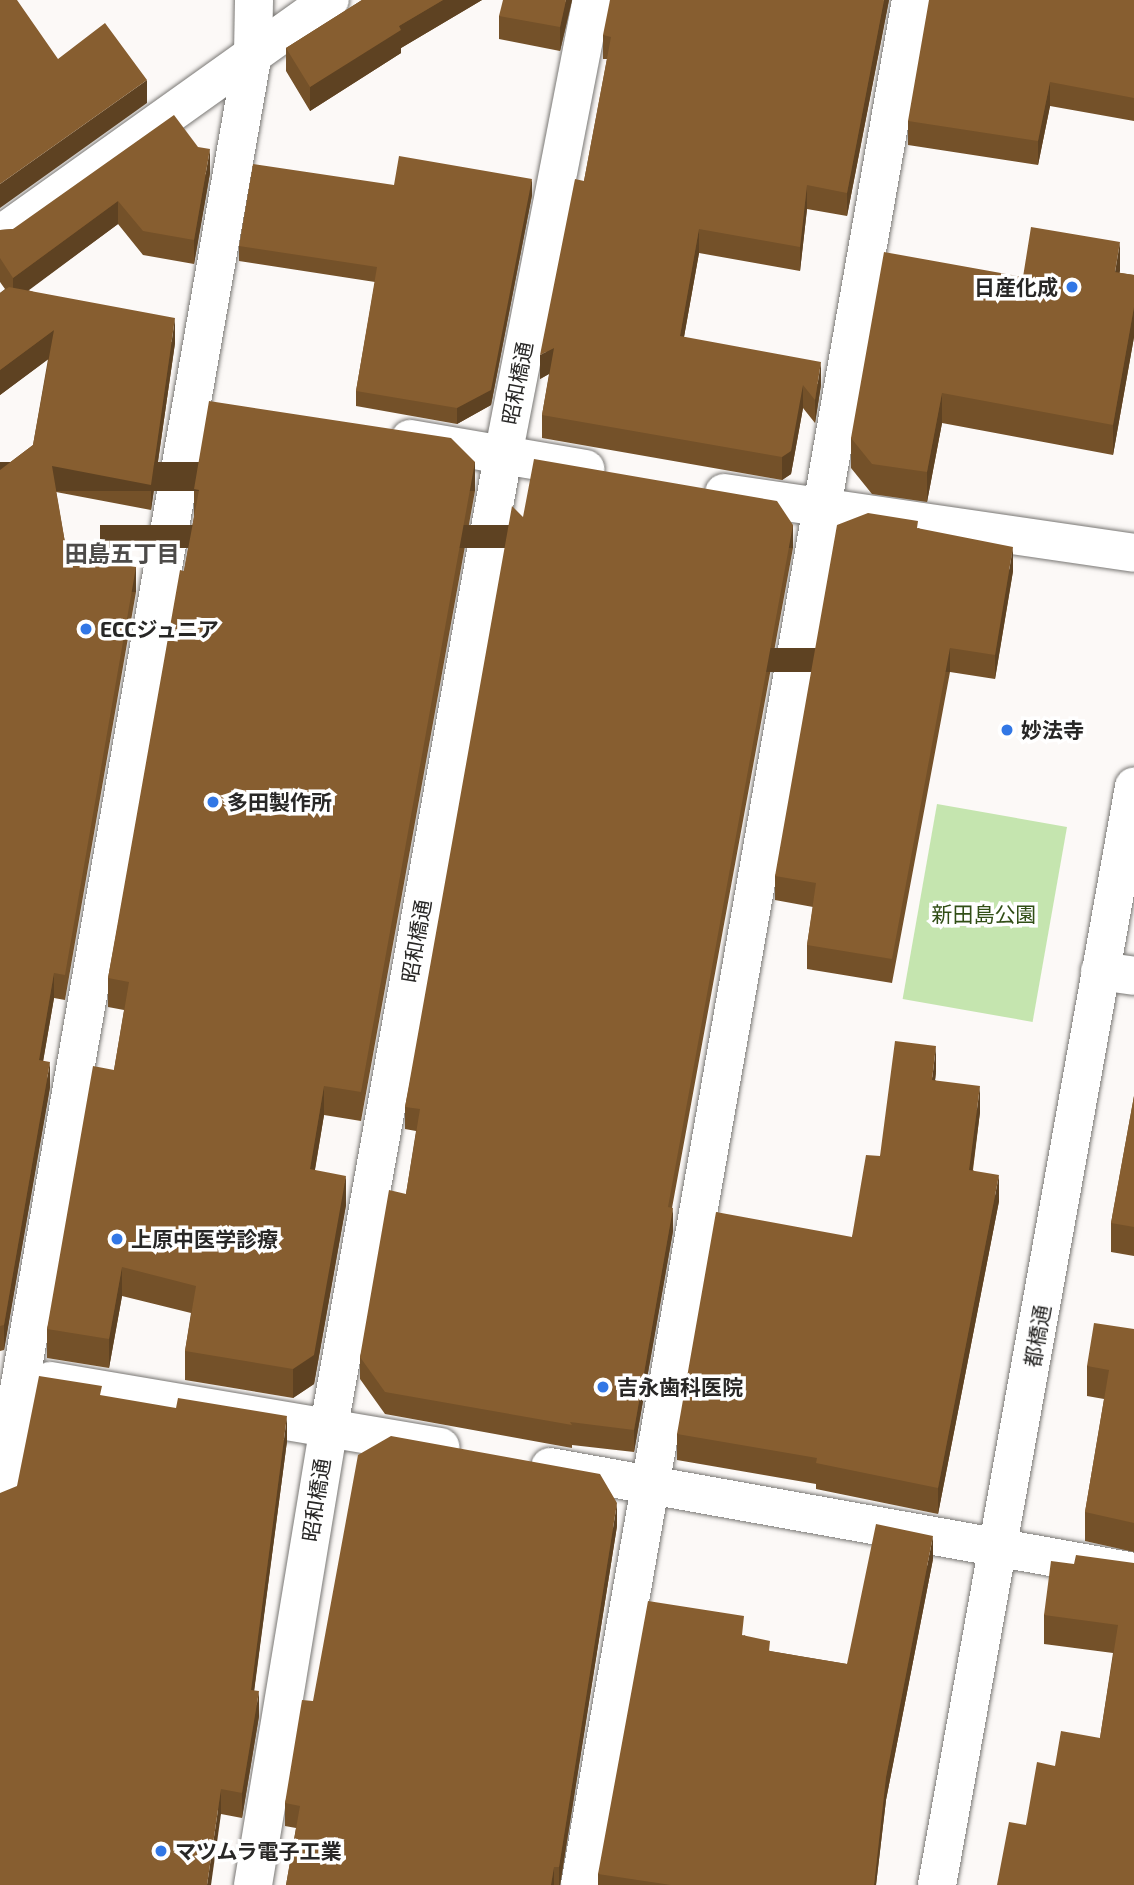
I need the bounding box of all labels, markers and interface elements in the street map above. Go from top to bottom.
place label: 日産化成 [974,274,1058,300]
marker: 日産化成 [1064,279,1080,295]
street label: 昭和橋通 [497,339,537,427]
district label: 田島五丁目 [65,539,179,567]
place label: ECCジュニア [100,616,220,642]
marker: ECCジュニア [78,621,94,637]
place label: 妙法寺 [1021,717,1084,743]
marker: 妙法寺 [999,722,1015,738]
place label: 多田製作所 [227,789,332,815]
marker: 多田製作所 [205,794,221,810]
street label: 昭和橋通 [396,897,436,985]
park label: 新田島公園 [932,901,1036,927]
place label: 上原中医学診療 [131,1226,278,1252]
marker: 上原中医学診療 [109,1231,125,1247]
street label: 都橋通 [1019,1303,1055,1369]
place label: 吉永歯科医院 [617,1374,743,1400]
marker: 吉永歯科医院 [595,1379,611,1395]
street label: 昭和橋通 [297,1457,335,1543]
place label: マツムラ電子工業 [175,1838,343,1864]
marker: マツムラ電子工業 [153,1843,169,1859]

